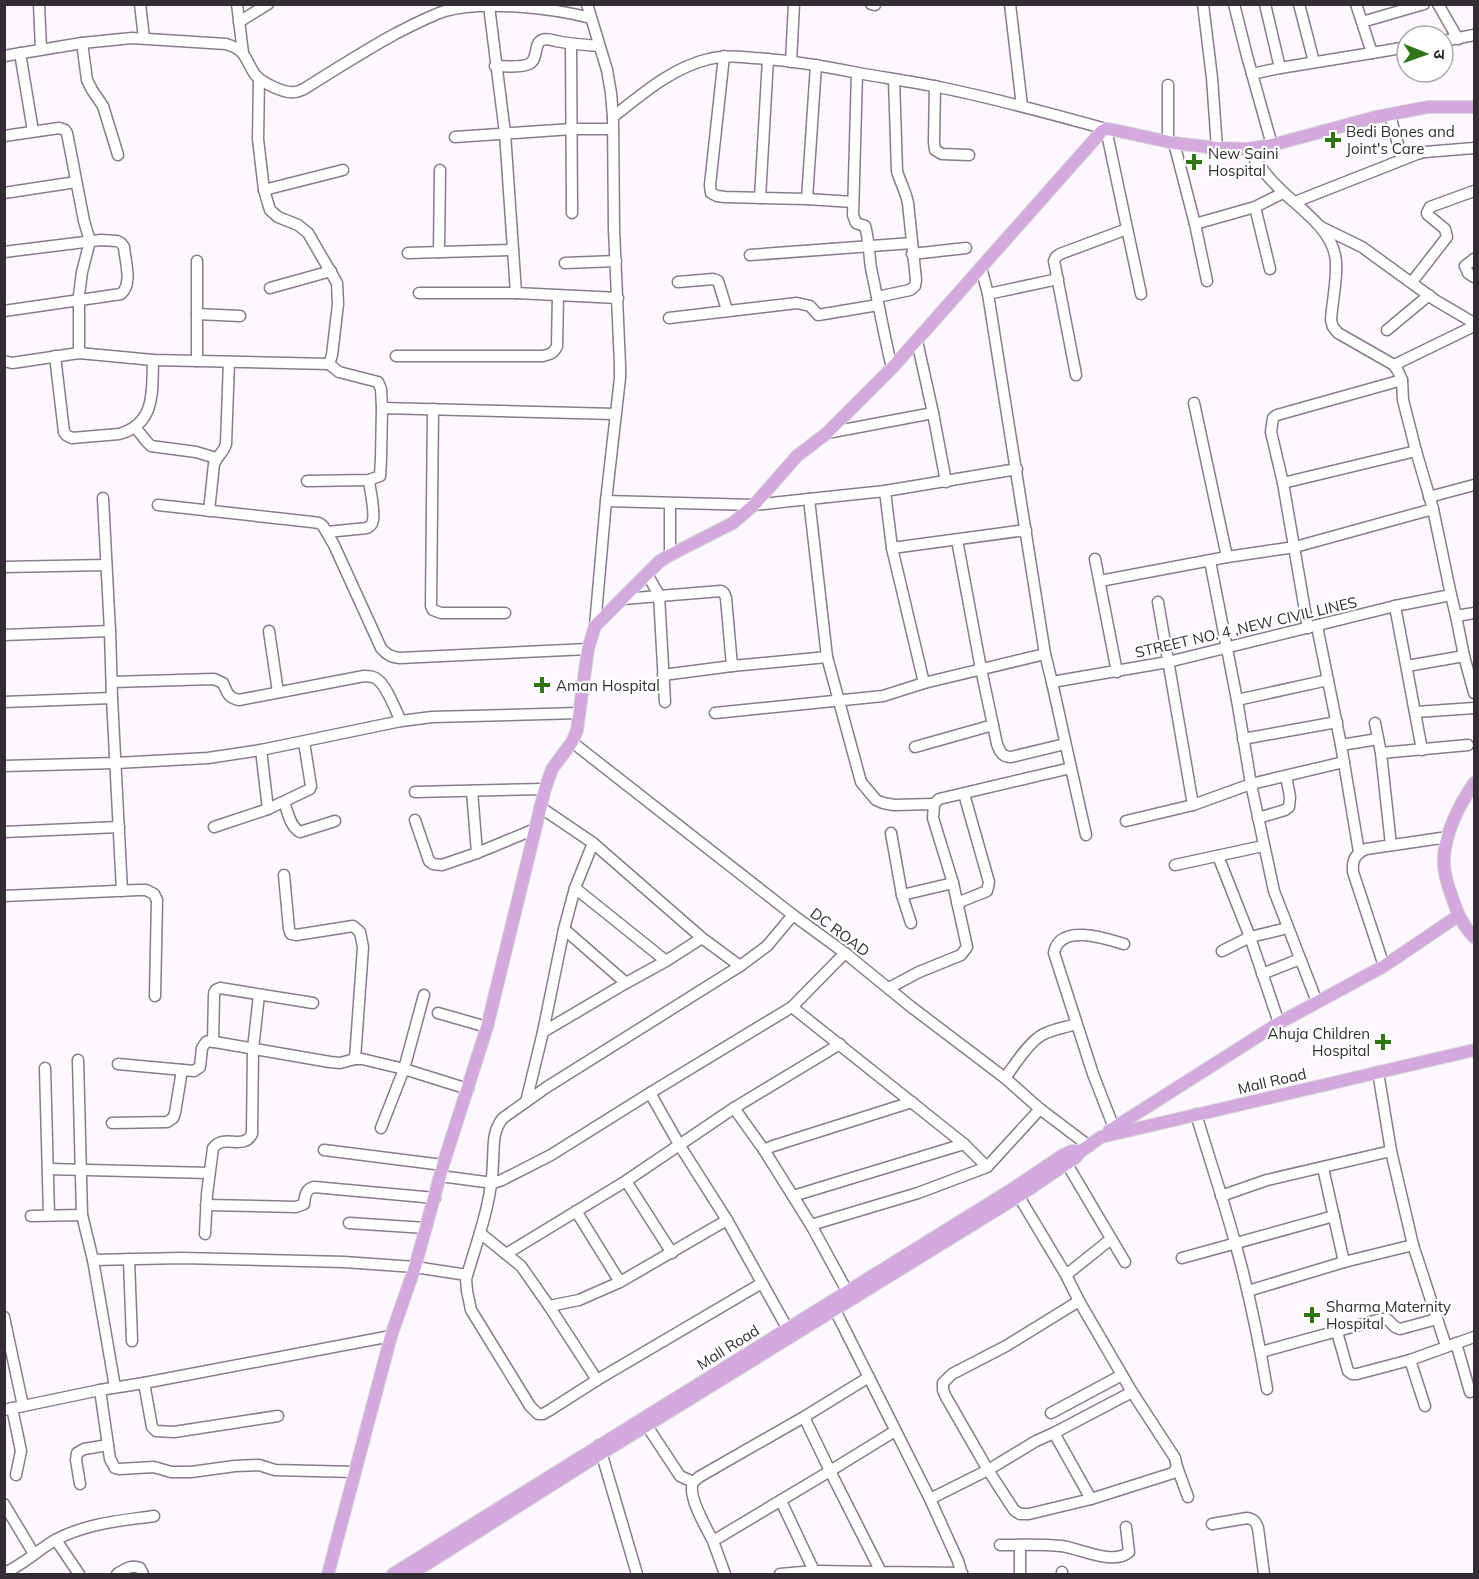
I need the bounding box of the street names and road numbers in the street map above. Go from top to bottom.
street label: STREET NO. 4 ,NEW CIVIL LINES [1133,592,1359,662]
street label: DC ROAD [807,904,873,960]
street label: Mall Road [1236,1064,1308,1098]
street label: Mall Road [693,1320,763,1374]

